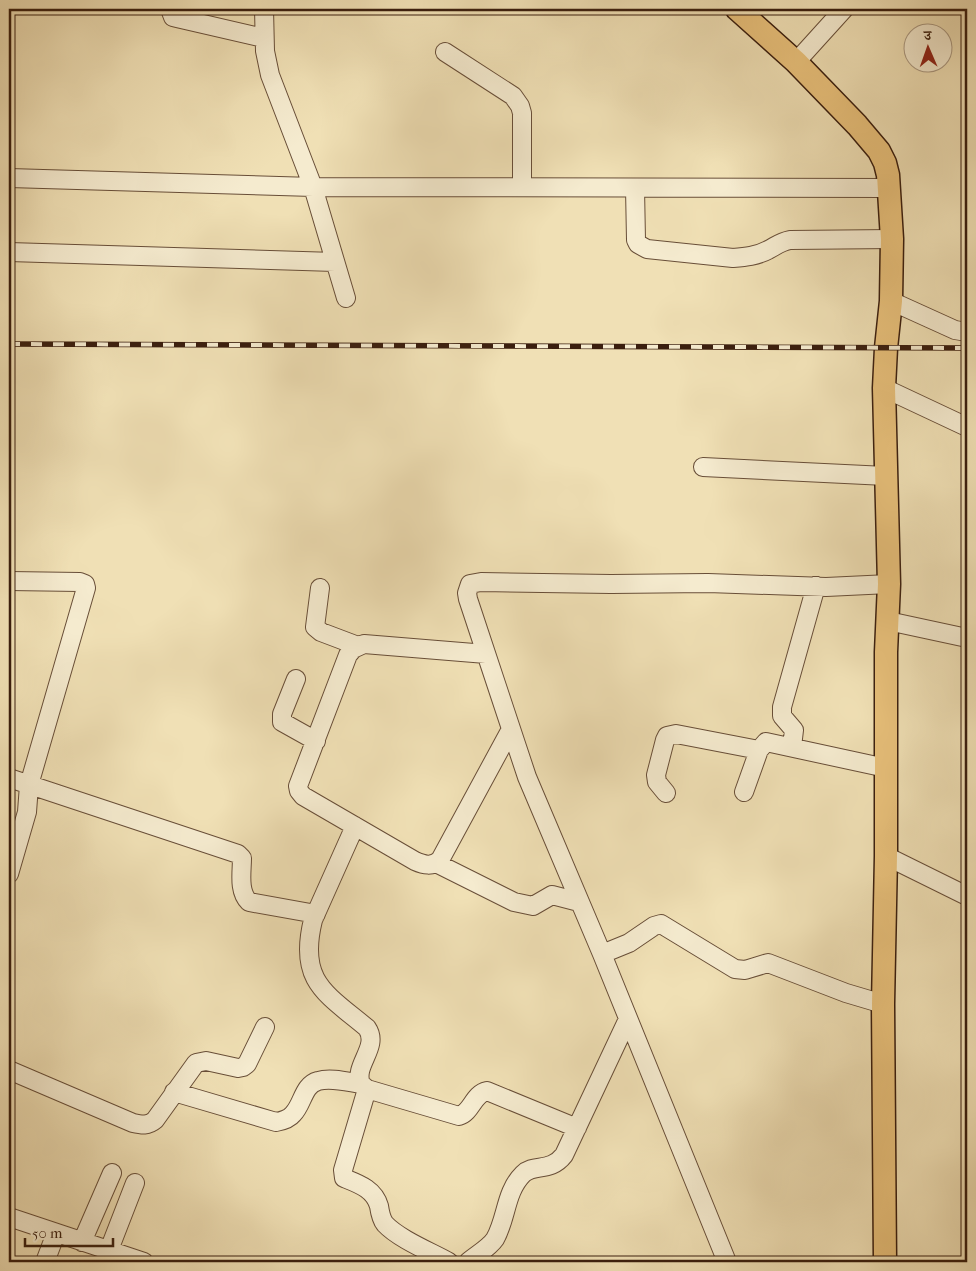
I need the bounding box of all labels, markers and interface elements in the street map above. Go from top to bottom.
north arrow [904,22,954,72]
text: उ [923,27,932,44]
scale bar [25,1216,112,1248]
text: 50 m [32,1224,63,1242]

